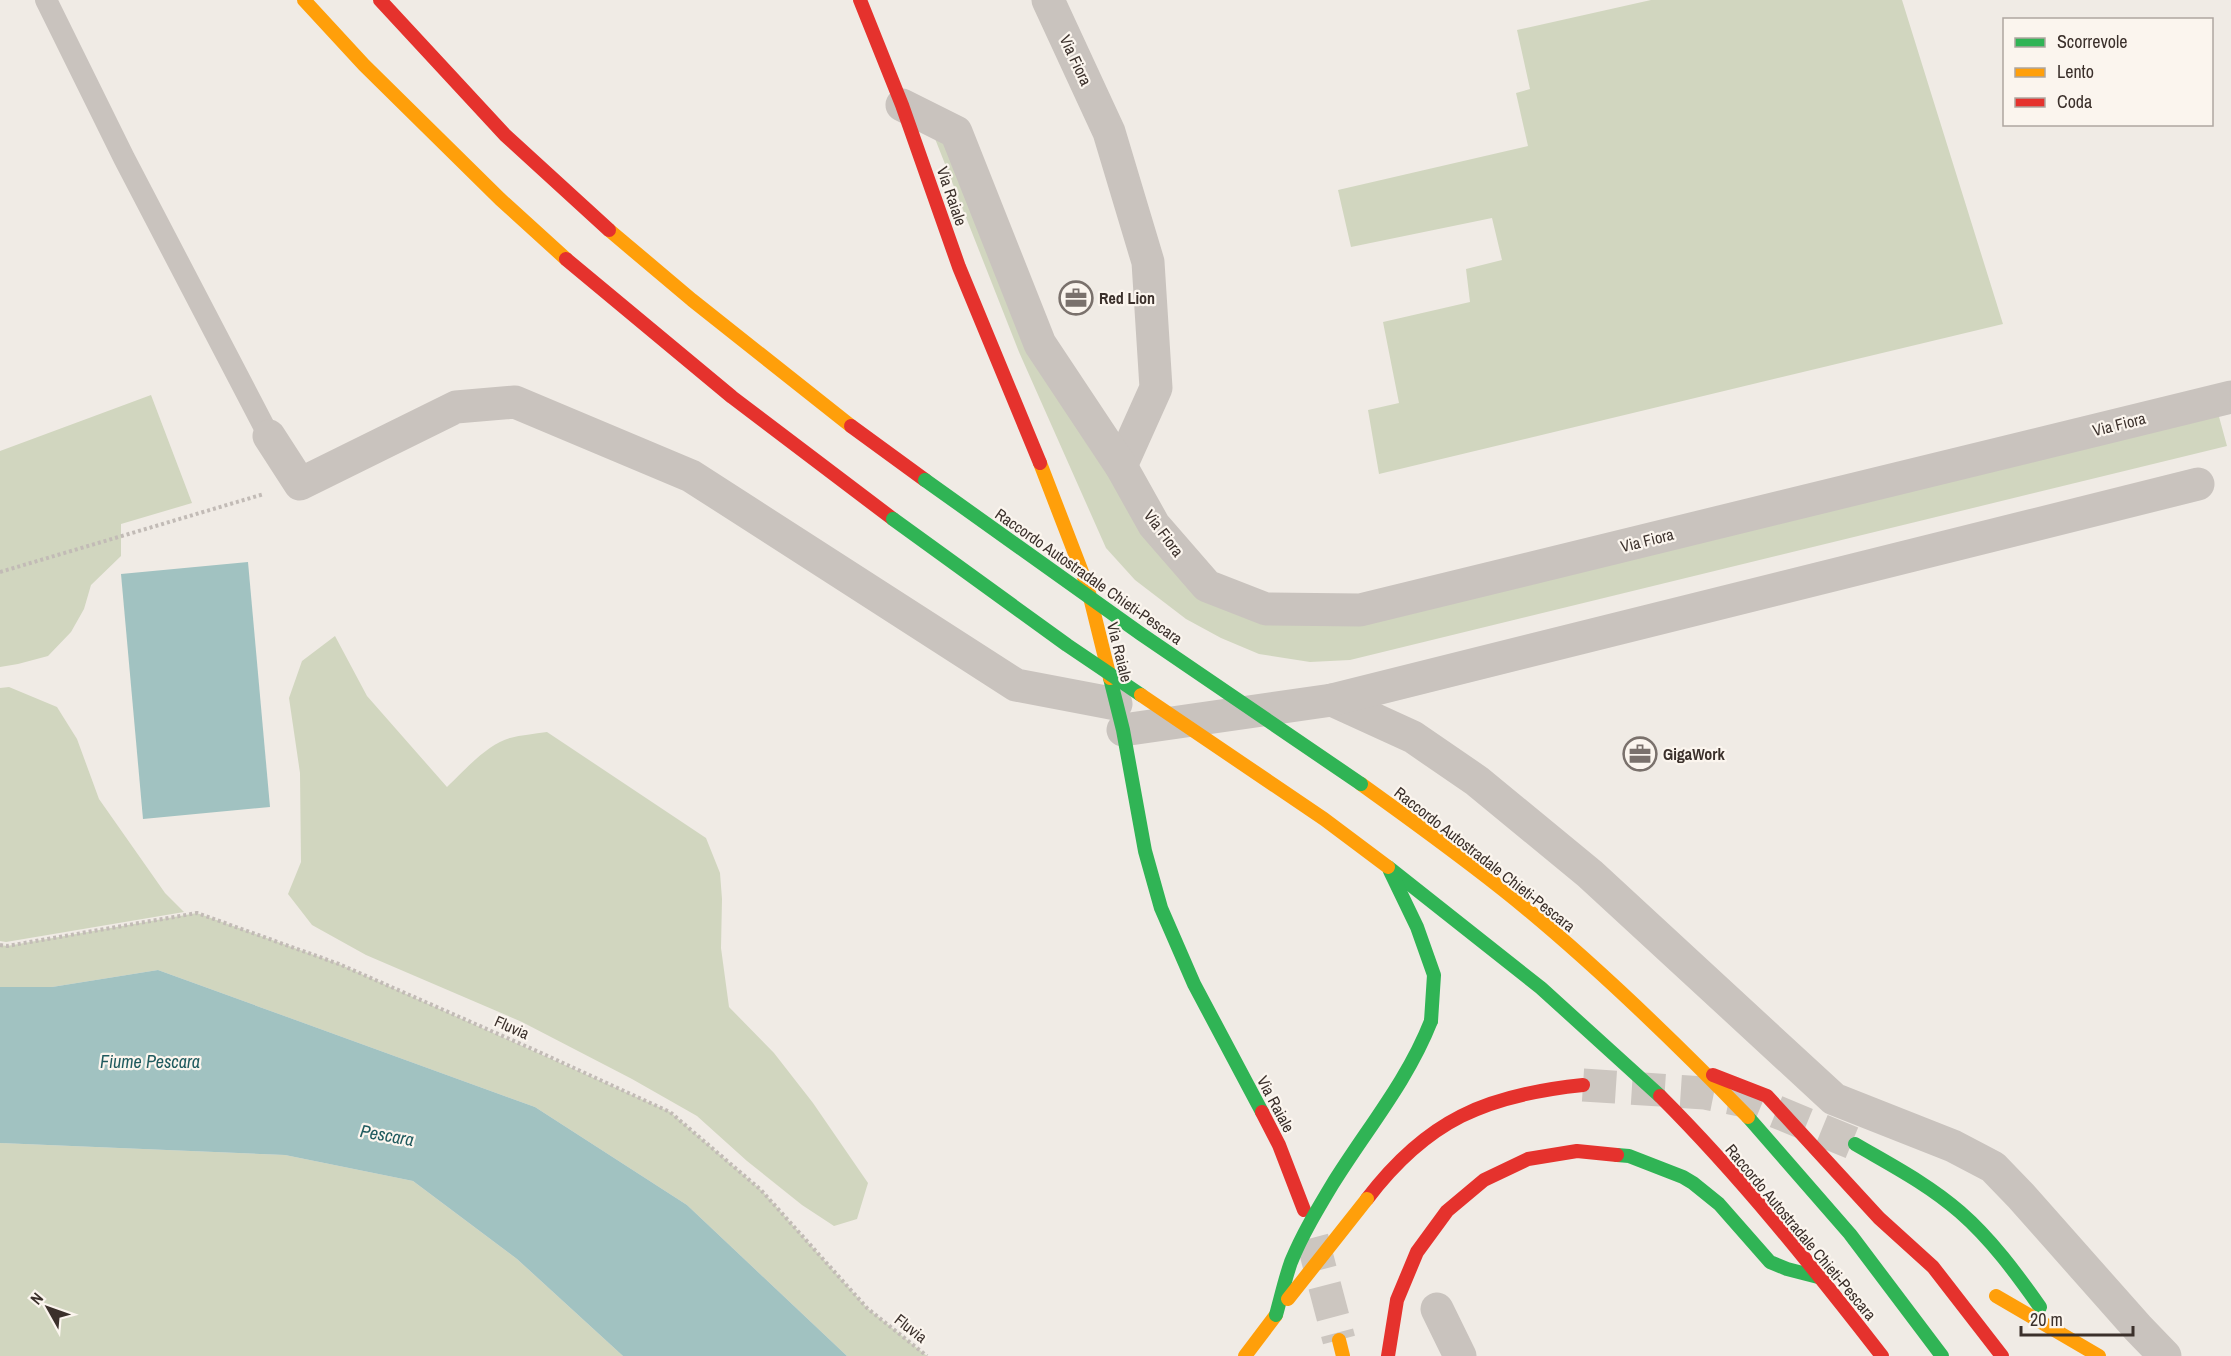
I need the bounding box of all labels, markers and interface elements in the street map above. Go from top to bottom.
legend [2003,18,2213,126]
text: Scorrevole [2057,29,2128,54]
street label: Via Fiora [1055,31,1098,90]
text: Lento [2057,59,2094,84]
text: Coda [2057,89,2092,114]
street label: Via Raiale [932,164,972,228]
office icon: Red Lion [1058,280,1094,316]
place label: Red Lion [1099,287,1155,309]
street label: Via Fiora [2090,407,2148,441]
street label: Raccordo Autostradale Chieti-Pescara [991,503,1188,650]
street label: Via Fiora [1139,505,1189,562]
street label: Via Fiora [1618,523,1676,557]
street label: Via Raiale [1102,620,1138,684]
office icon: GigaWork [1622,736,1658,772]
place label: GigaWork [1663,743,1725,765]
street label: Raccordo Autostradale Chieti-Pescara [1390,781,1581,937]
street label: Fluvia [491,1010,533,1045]
water label: Fiume Pescara [100,1049,200,1074]
street label: Via Raiale [1252,1072,1300,1136]
water label: Pescara [358,1118,416,1152]
street label: Raccordo Autostradale Chieti-Pescara [1721,1139,1882,1325]
north arrow [18,1278,78,1338]
text: N [25,1288,48,1309]
scale bar [2021,1299,2134,1337]
text: 20 m [2030,1307,2063,1332]
street label: Fluvia [890,1308,932,1348]

